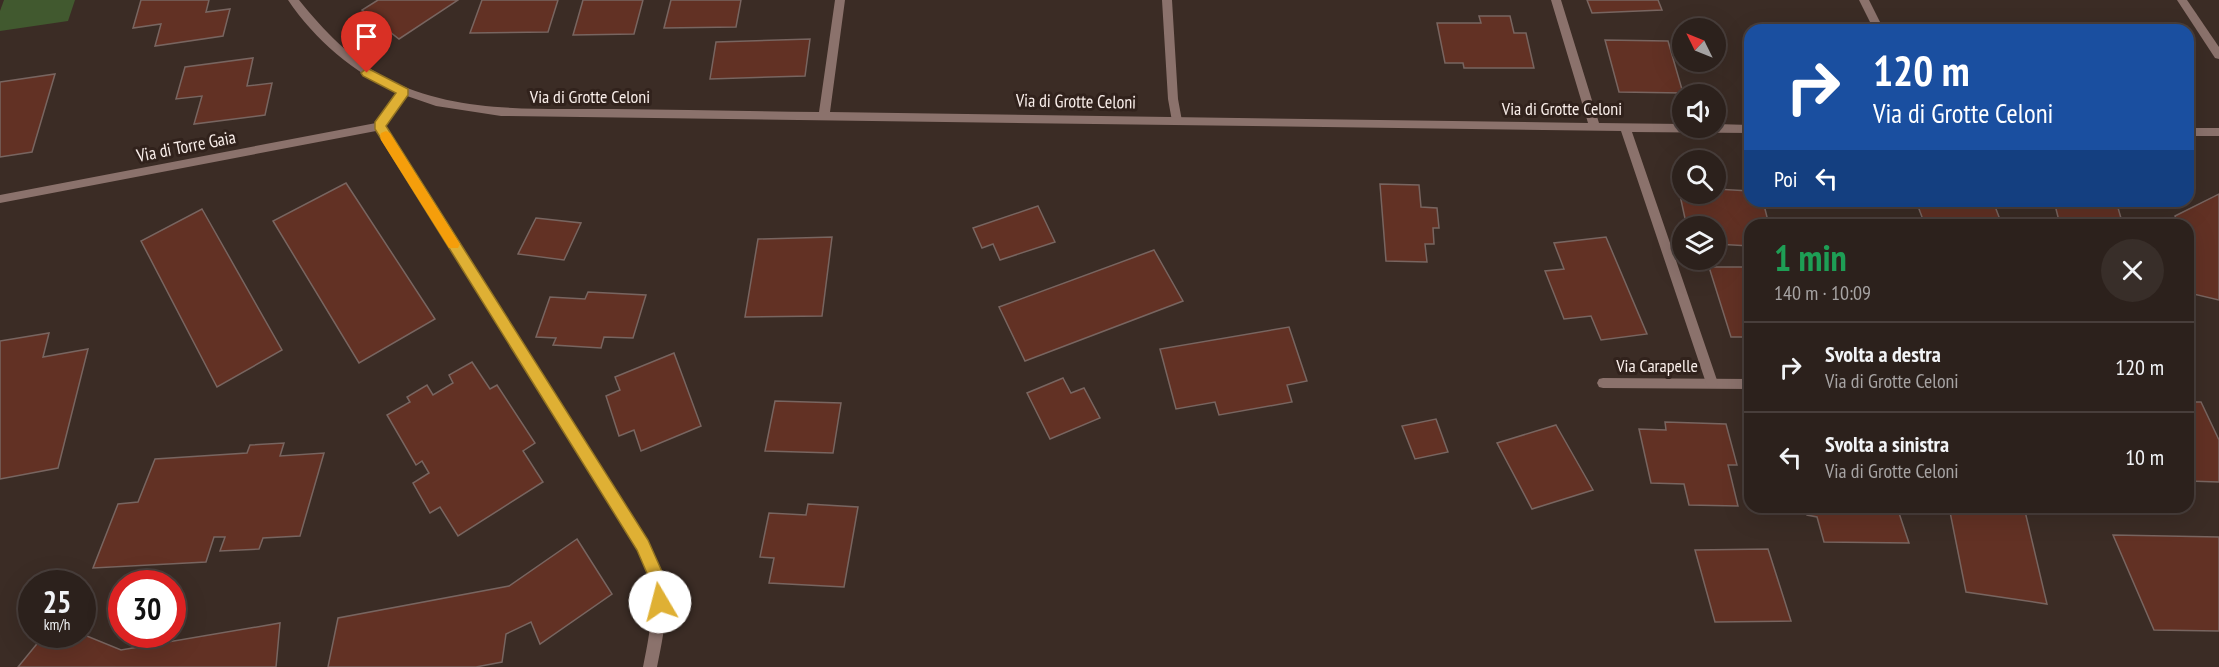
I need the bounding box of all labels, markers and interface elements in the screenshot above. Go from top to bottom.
pin [341,11,392,73]
north arrow [1672,18,1726,72]
map controls [1672,18,1726,270]
icon: arrive [350,20,383,53]
text: 120 m [1873,43,1970,98]
icon: right [1774,48,1852,126]
button: sound [1672,84,1726,138]
street label: Via di Grotte Celoni [529,85,650,108]
street label: Via di Grotte Celoni [1015,88,1136,114]
text: Via di Grotte Celoni [1873,96,2053,130]
street label: Via di Grotte Celoni [1501,97,1622,120]
street label: Via di Torre Gaia [133,125,238,167]
button: search [1672,150,1726,204]
icon: left [1810,162,1843,195]
text: Poi [1774,165,1798,193]
button: layers [1672,216,1726,270]
text: 1 min [1774,234,1847,281]
button: close [2101,239,2164,302]
text: 140 m · 10:09 [1774,280,1871,306]
text: Svolta a destra [1825,340,1941,368]
icon: right [1774,351,1807,384]
text: 120 m [2115,353,2164,381]
street label: Via Carapelle [1615,354,1698,377]
text: Via di Grotte Celoni [1825,368,1959,394]
text: Svolta a sinistra [1825,430,1949,458]
icon: left [1774,441,1807,474]
text: 10 m [2125,443,2164,471]
text: Via di Grotte Celoni [1825,458,1959,484]
speed limit sign: 30 [108,570,186,648]
position arrow [628,570,692,634]
text: 25 [43,582,71,621]
text: km/h [44,615,70,634]

